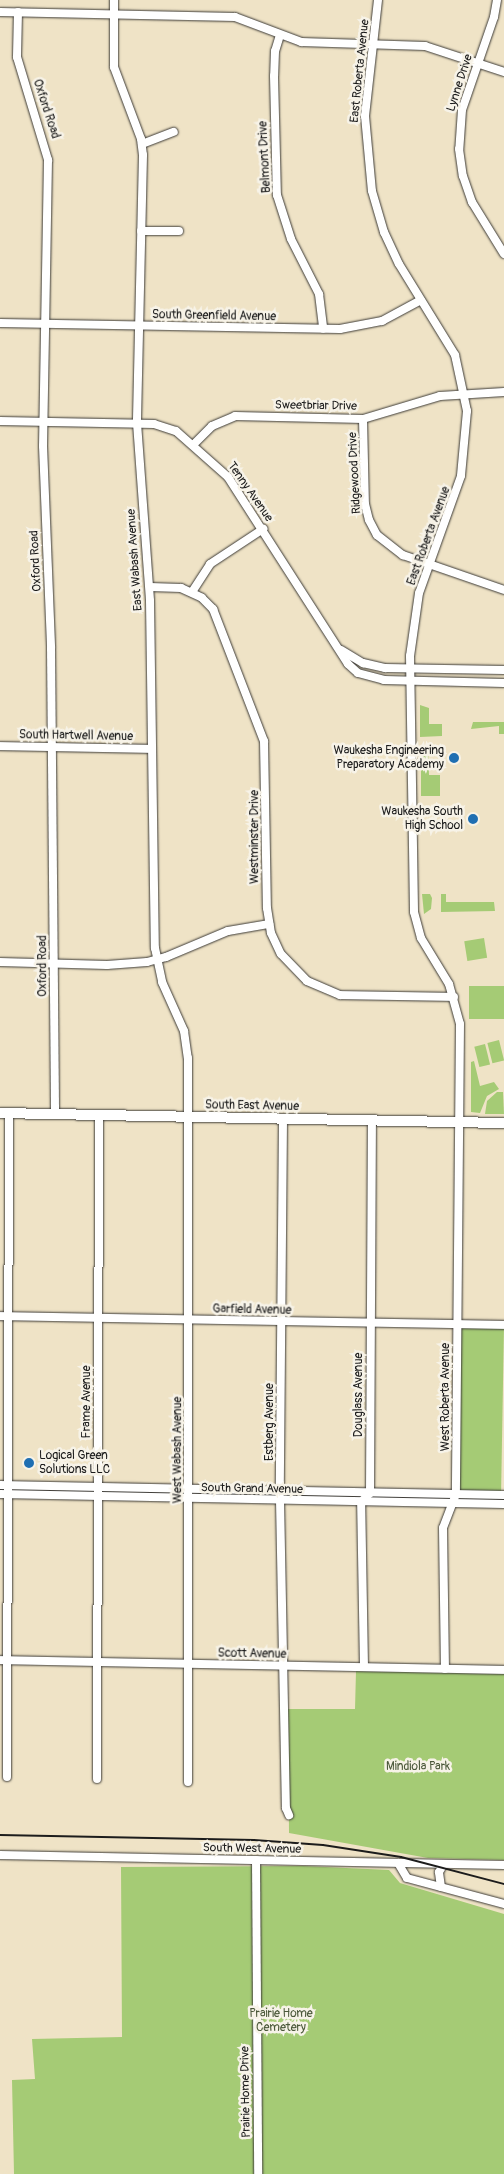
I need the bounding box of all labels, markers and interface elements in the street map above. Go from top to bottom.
street label: East Roberta Avenue [347,19,373,123]
street label: Lynne Drive [444,52,476,114]
street label: Oxford Road [30,77,62,141]
street label: Belmont Drive [256,121,274,193]
street label: South Greenfield Avenue [152,308,276,324]
street label: Sweetbriar Drive [275,398,357,414]
street label: Ridgewood Drive [346,432,364,514]
street label: Tenny Avenue [224,459,276,525]
street label: East Roberta Avenue [404,485,454,587]
street label: East Wabash Avenue [124,508,146,612]
street label: Oxford Road [27,530,45,592]
street label: South Hartwell Avenue [19,728,133,744]
place label: Waukesha Engineering Preparatory Academy [333,744,444,772]
marker: Waukesha Engineering Preparatory Academy [448,752,460,764]
street label: Westminster Drive [248,790,262,884]
place label: Waukesha South High School [381,805,463,833]
marker: Waukesha South High School [467,813,479,825]
street label: Oxford Road [36,935,50,997]
street label: South East Avenue [205,1098,299,1114]
street label: Garfield Avenue [212,1302,292,1318]
street label: West Roberta Avenue [439,1343,453,1451]
street label: Douglass Avenue [352,1353,366,1437]
street label: Frame Avenue [80,1365,94,1439]
street label: Estberg Avenue [263,1383,277,1461]
street label: West Wabash Avenue [171,1397,185,1503]
place label: Logical Green Solutions LLC [39,1449,110,1477]
marker: Logical Green Solutions LLC [23,1457,35,1469]
street label: South Grand Avenue [201,1481,303,1497]
street label: Scott Avenue [218,1646,286,1662]
park label: Mindiola Park [386,1760,450,1774]
street label: South West Avenue [203,1841,301,1857]
park label: Prairie Home Cemetery [249,2007,313,2035]
street label: Prairie Home Drive [238,2046,254,2138]

